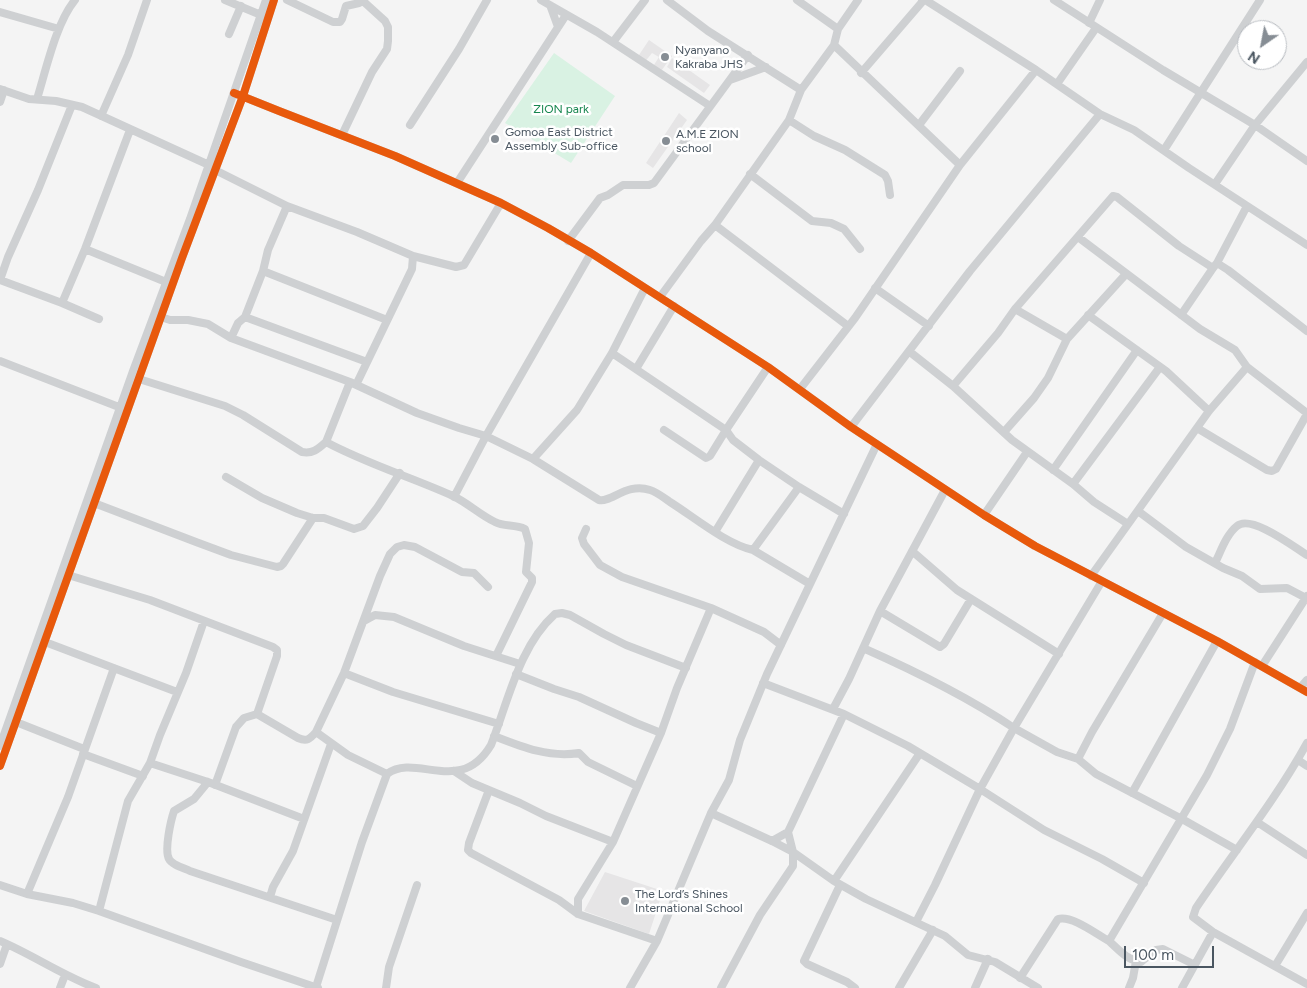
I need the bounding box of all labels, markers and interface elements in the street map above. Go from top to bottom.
north arrow [1237,20,1287,70]
place label: Nyanyano Kakraba JHS [675,43,743,71]
text: N [1245,47,1263,67]
marker: Nyanyano Kakraba JHS [659,51,671,63]
park label: ZION park [533,102,589,116]
place label: Gomoa East District Assembly Sub-office [505,125,618,153]
place label: A.M.E ZION school [676,127,739,155]
marker: Gomoa East District Assembly Sub-office [489,133,501,145]
marker: A.M.E ZION school [660,135,672,147]
place label: The Lord’s Shines International School [635,887,743,915]
marker: The Lord’s Shines International School [619,895,631,907]
scale bar [1127,936,1217,968]
text: 100 m [1132,946,1174,964]

